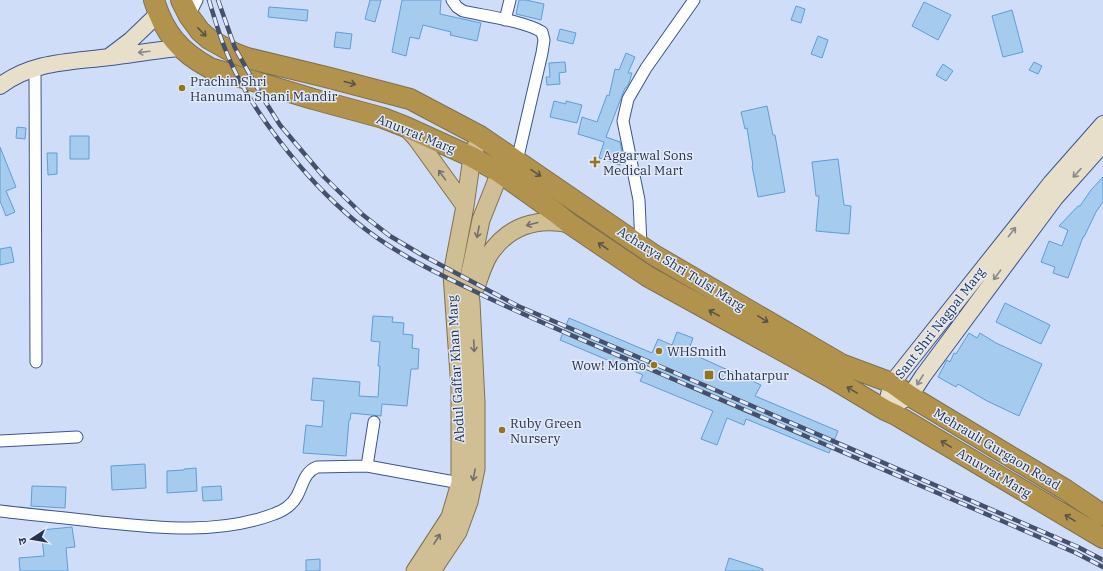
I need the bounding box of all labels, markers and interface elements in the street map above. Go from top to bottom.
one-way arrow [198,27,207,37]
one-way arrow [138,48,151,55]
place label: Prachin Shri Hanuman Shani Mandir [190,73,338,105]
one-way arrow [343,80,356,87]
marker: Prachin Shri Hanuman Shani Mandir [177,83,187,93]
street label: Anuvrat Marg [374,110,458,158]
place label: Aggarwal Sons Medical Mart [603,147,693,179]
marker: Aggarwal Sons Medical Mart [590,157,600,167]
one-way arrow [1072,168,1082,178]
one-way arrow [438,169,446,180]
one-way arrow [530,169,541,177]
one-way arrow [525,221,538,228]
street label: Acharya Shri Tulsi Marg [614,223,748,315]
one-way arrow [474,225,482,238]
one-way arrow [1007,227,1016,238]
one-way arrow [597,242,608,250]
street label: Sant Shri Nagpal Marg [891,264,989,382]
one-way arrow [993,270,1001,281]
street label: Abdul Gaffar Khan Marg [444,295,468,443]
one-way arrow [708,308,720,316]
one-way arrow [757,316,769,324]
one-way arrow [470,339,477,352]
place label: WHSmith [667,343,727,360]
marker: WHSmith [654,346,664,356]
place label: Wow! Momo [572,357,646,374]
marker: Wow! Momo [649,360,659,370]
place label: Chhatarpur [718,367,789,384]
marker: Chhatarpur [703,369,715,381]
one-way arrow [916,374,924,385]
one-way arrow [846,385,858,393]
street label: Mehrauli Gurgaon Road [930,404,1064,494]
place label: Ruby Green Nursery [510,415,582,447]
marker: Ruby Green Nursery [497,425,507,435]
one-way arrow [940,440,952,448]
street label: Anuvrat Marg [954,444,1034,502]
one-way arrow [470,469,478,482]
one-way arrow [1065,514,1076,522]
north arrow [12,519,52,559]
one-way arrow [432,533,441,544]
text: उ [15,536,30,546]

